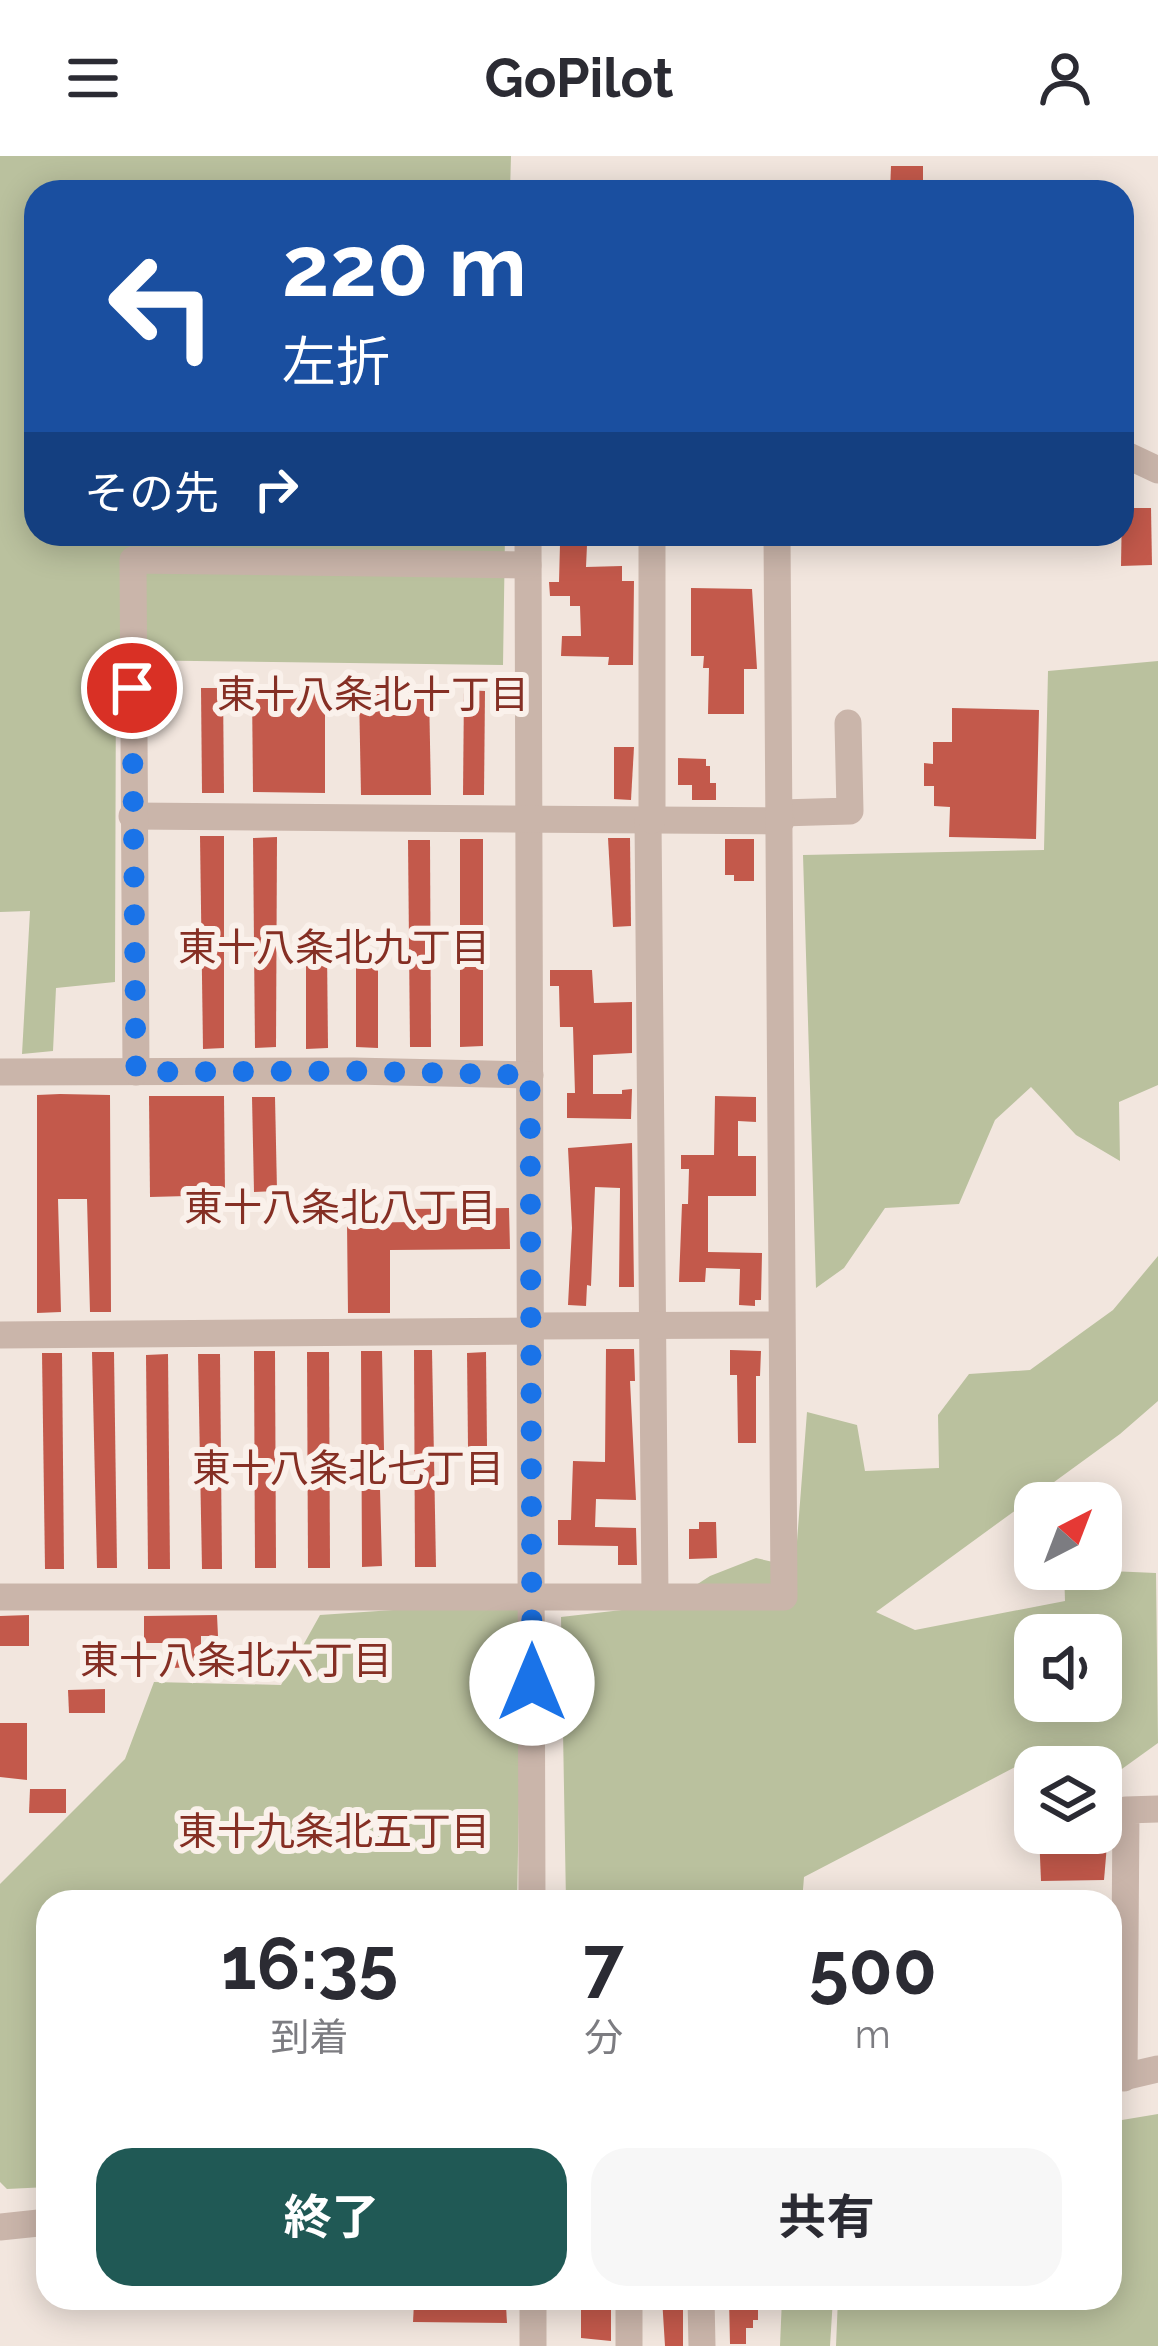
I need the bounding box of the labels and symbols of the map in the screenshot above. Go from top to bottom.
pin [81,637,183,739]
district label: 東十八条北十丁目 [217,671,529,717]
district label: 東十八条北九丁目 [178,924,490,970]
district label: 東十八条北八丁目 [184,1184,496,1230]
district label: 東十八条北七丁目 [192,1445,504,1491]
north arrow [1014,1482,1122,1590]
position arrow [469,1620,595,1746]
district label: 東十八条北六丁目 [80,1637,392,1683]
district label: 東十九条北五丁目 [178,1808,490,1854]

